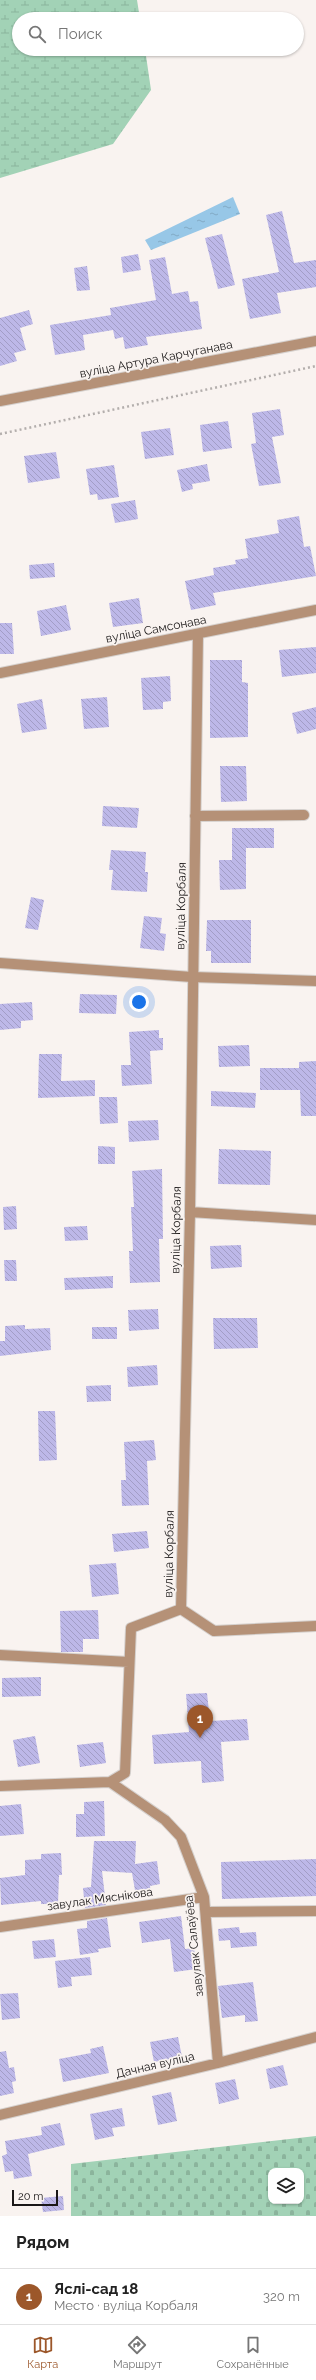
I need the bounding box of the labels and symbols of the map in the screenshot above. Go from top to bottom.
street label: вуліца Артура Карчуганава [78,337,234,381]
street label: вуліца Самсонава [104,612,208,646]
street label: вуліца Корбаля [173,862,189,950]
your location [129,992,149,1012]
street label: вуліца Корбаля [168,1186,184,1274]
street label: вуліца Корбаля [161,1510,177,1598]
pin: 1 [187,1705,213,1738]
street label: завулак Мяснікова [46,1885,154,1913]
street label: завулак Салаўёва [182,1895,206,1997]
street label: Дачная вуліца [114,2049,196,2081]
scale bar [12,2188,58,2207]

